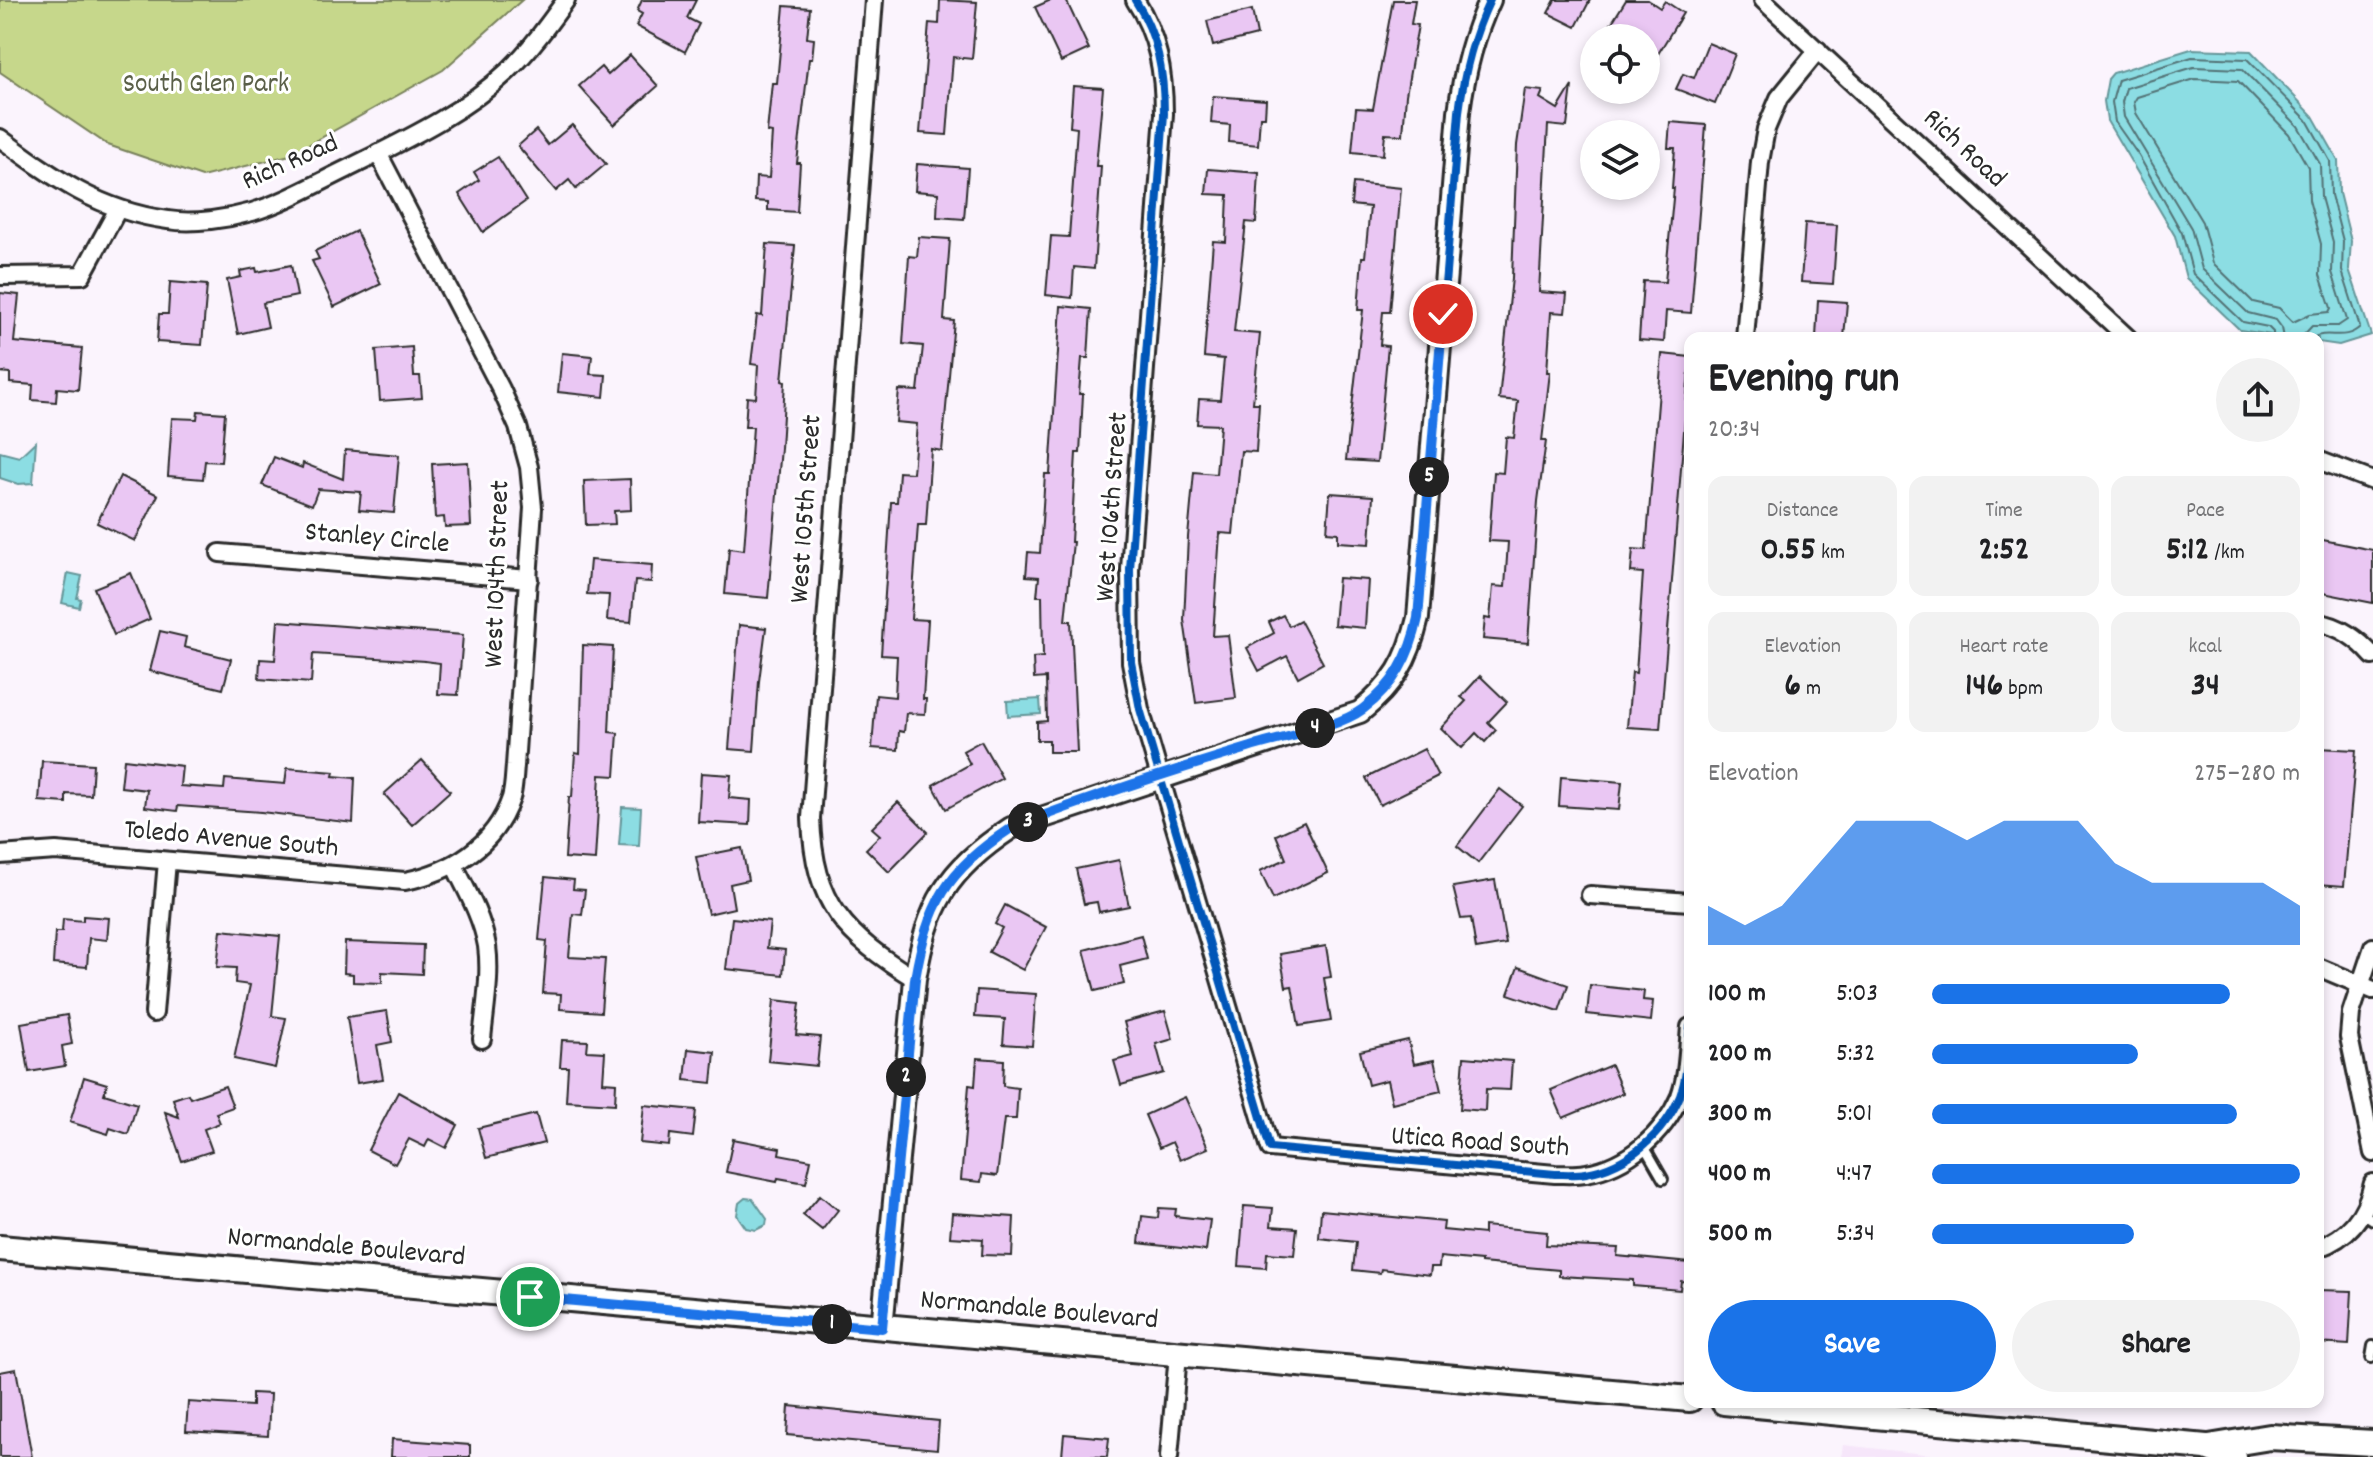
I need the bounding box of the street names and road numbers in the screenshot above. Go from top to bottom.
street label: Rich Road [1912,101,2014,199]
street label: Rich Road [236,125,346,203]
street label: West 106th Street [1087,411,1141,603]
street label: West 105th Street [781,413,835,605]
street label: West 104th Street [476,480,522,668]
street label: Stanley Circle [303,514,451,566]
street label: Toledo Avenue South [122,812,340,870]
street label: Utica Road South [1390,1118,1570,1170]
street label: Normandale Boulevard [225,1219,467,1279]
street label: Normandale Boulevard [918,1282,1160,1342]

